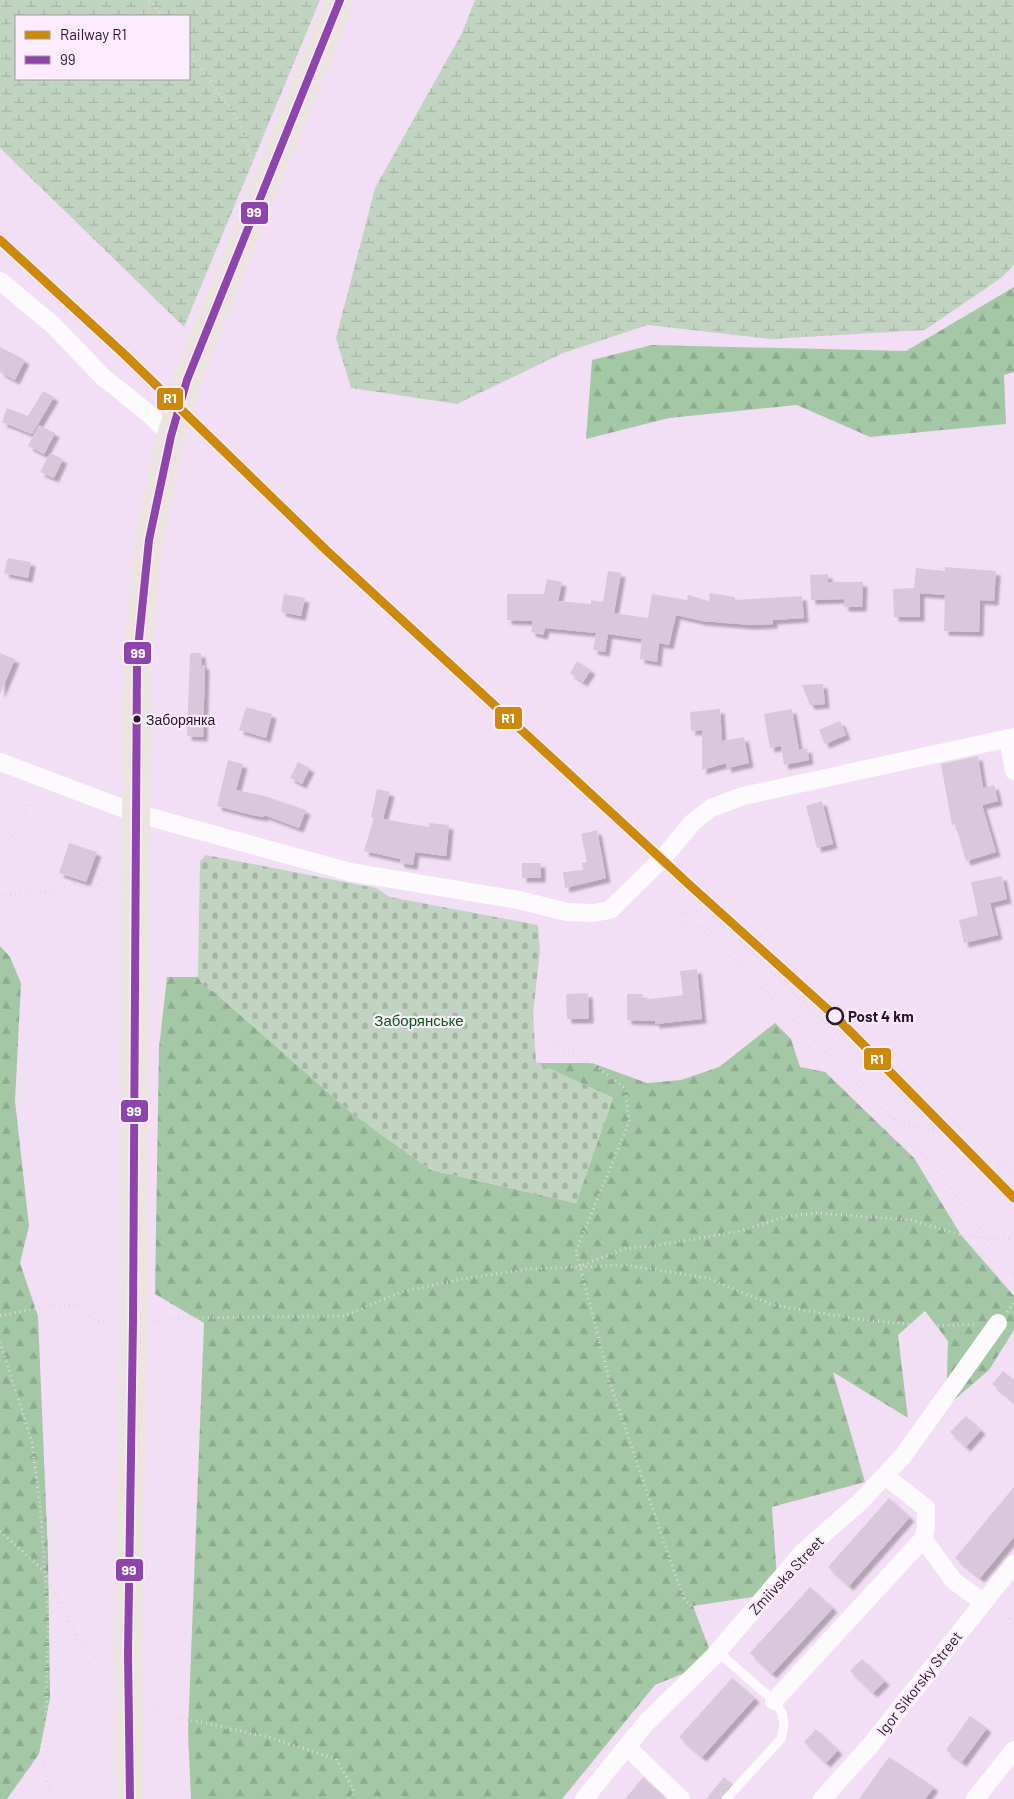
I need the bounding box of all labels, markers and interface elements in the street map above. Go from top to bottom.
legend [15,15,190,80]
text: Railway R1 [60,25,127,43]
text: 99 [60,50,76,68]
line badge: 99 [240,201,269,225]
text: 99 [247,203,261,220]
line badge: R1 [156,387,184,411]
text: R1 [163,389,177,406]
line badge: 99 [123,641,152,665]
text: 99 [131,644,145,661]
line badge: R1 [494,706,523,730]
text: R1 [501,709,515,726]
place label: Заборянка [146,711,215,728]
marker: Заборянка [132,714,142,724]
marker: Post 4 km [826,1007,844,1025]
place label: Post 4 km [848,1007,914,1025]
park label: Заборянське [374,1011,464,1029]
line badge: R1 [863,1047,892,1071]
text: R1 [870,1050,884,1067]
line badge: 99 [120,1099,149,1123]
text: 99 [127,1102,141,1119]
street label: Zmiivska Street [745,1532,827,1618]
line badge: 99 [115,1558,144,1582]
text: 99 [122,1561,136,1578]
street label: Igor Sikorsky Street [873,1627,965,1739]

